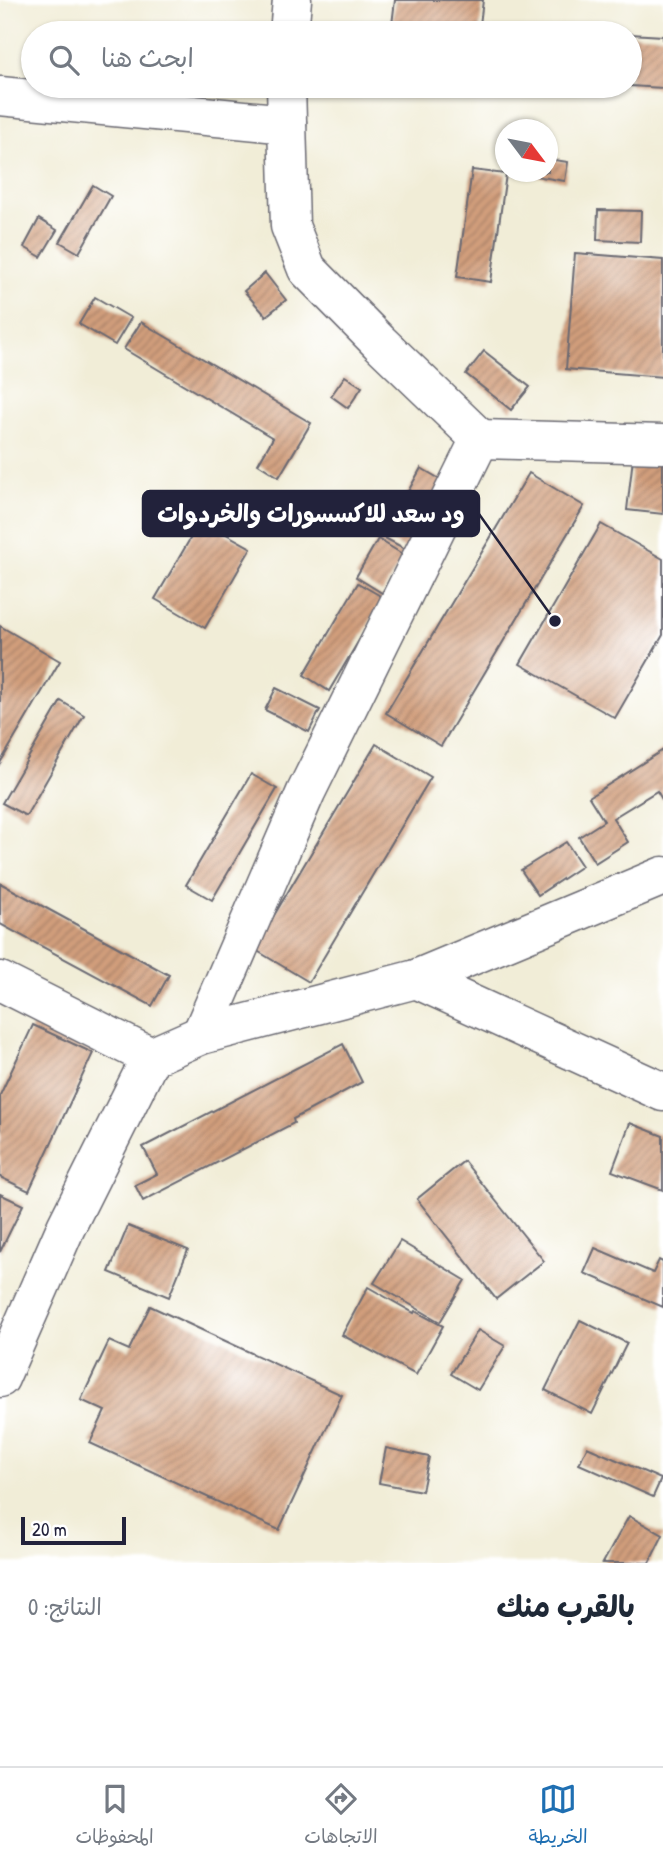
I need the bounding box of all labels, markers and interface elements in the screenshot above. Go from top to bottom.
search box [21,21,642,98]
text: ابحث هنا [101,40,194,75]
icon: search [45,41,83,79]
north arrow [495,119,558,182]
callout: ود سعد للاكسسورات والخردوات [143,491,479,536]
text: ود سعد للاكسسورات والخردوات [157,497,465,530]
scale bar [21,1514,126,1546]
text: 20 m [32,1516,67,1542]
text: بالقرب منك [497,1586,635,1626]
text: النتائج: 0 [28,1591,102,1622]
tab: المحفوظات [75,1780,154,1853]
tab: الاتجاهات [304,1780,378,1853]
tab: الخريطة [528,1780,588,1853]

